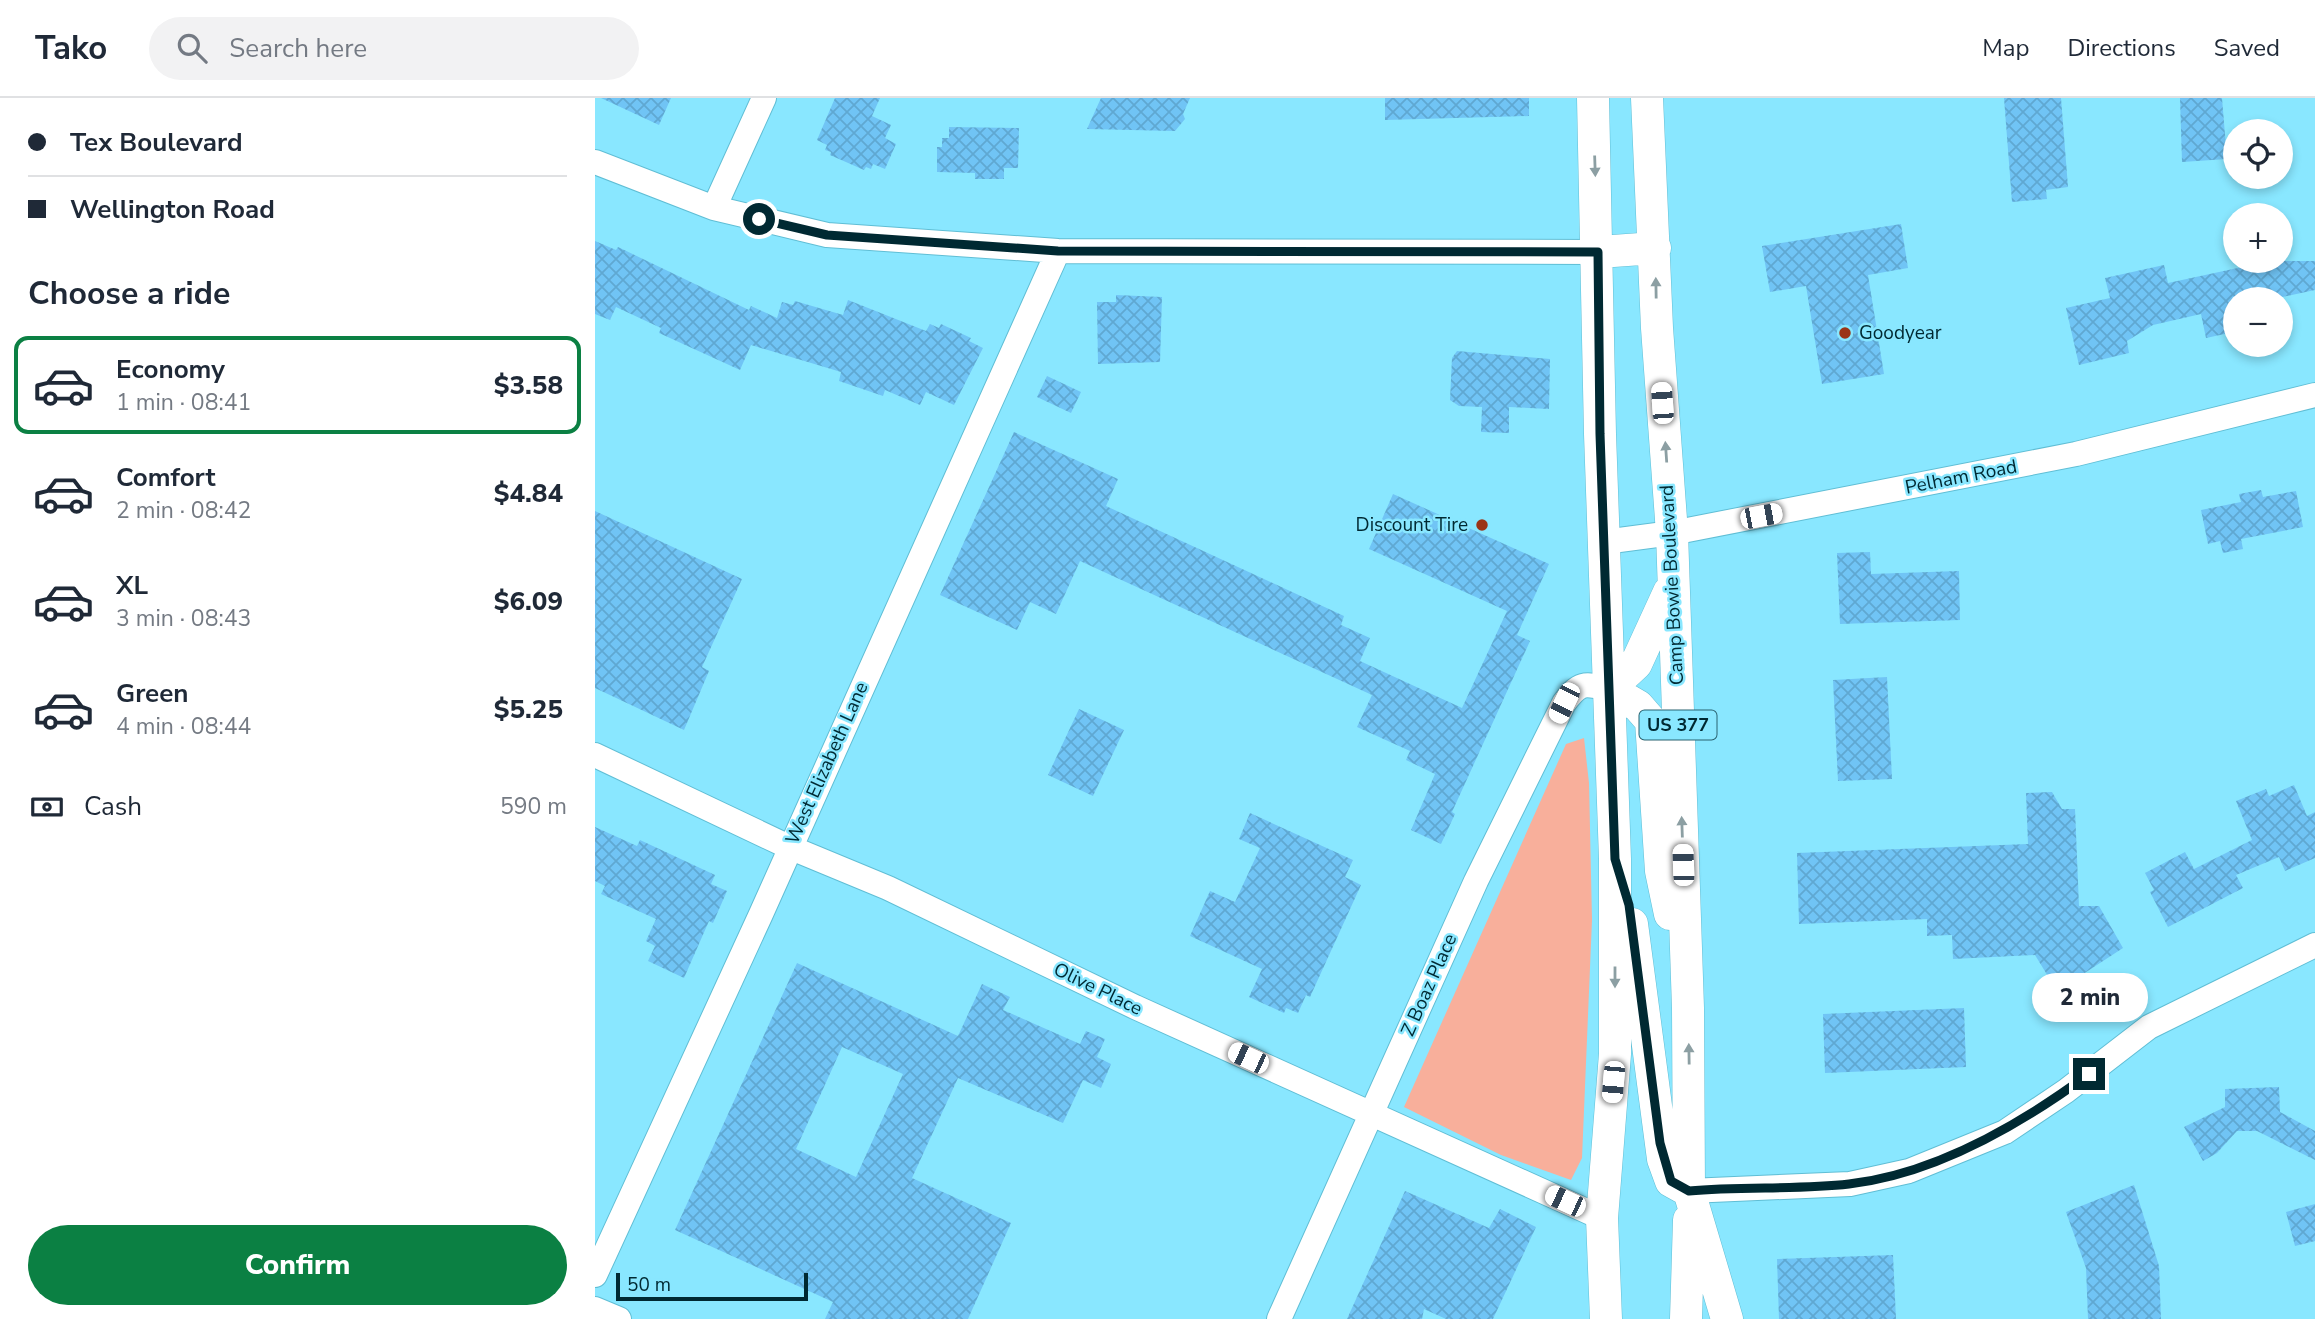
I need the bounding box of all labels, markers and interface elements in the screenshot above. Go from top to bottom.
search box [149,17,639,80]
text: Tako [35,26,107,71]
icon: search [173,29,211,67]
text: Search here [229,31,367,66]
text: Map [1982,32,2029,64]
text: Directions [2067,32,2176,64]
text: Saved [2214,32,2280,64]
map controls [2223,119,2293,357]
button: locate [2223,119,2293,189]
text: Tex Boulevard [70,125,243,160]
one-way arrow [1590,155,1601,177]
text: Wellington Road [70,192,275,227]
route start [743,203,775,235]
button: + [2223,203,2293,273]
text: Choose a ride [28,272,230,315]
one-way arrow [1650,277,1661,299]
button: − [2223,287,2293,357]
place label: Goodyear [1859,320,1942,346]
marker: Goodyear [1837,325,1853,341]
text: Economy [116,352,225,387]
icon: car [32,354,95,417]
text: $3.58 [494,368,563,403]
car [1651,381,1674,425]
text: 1 min · 08:41 [116,387,251,418]
one-way arrow [1660,441,1671,463]
street label: Pelham Road [1903,453,2019,501]
text: Comfort [116,460,216,495]
icon: car [32,462,95,525]
text: $4.84 [494,476,563,511]
street label: Camp Bowie Boulevard [1654,484,1690,686]
text: 2 min · 08:42 [116,495,251,526]
car [1739,502,1784,530]
place label: Discount Tire [1356,512,1468,538]
marker: Discount Tire [1474,517,1490,533]
text: XL [116,568,148,603]
icon: car [32,570,95,633]
text: $6.09 [494,584,563,619]
text: 3 min · 08:43 [116,603,251,634]
text: Green [116,676,189,711]
icon: car [32,678,95,741]
street label: West Elizabeth Lane [779,678,875,848]
car [1546,680,1583,726]
text: $5.25 [494,692,563,727]
road number: US 377 [1639,710,1717,740]
text: 4 min · 08:44 [116,711,251,742]
icon: cash [28,788,66,826]
text: Cash [84,789,142,824]
text: 590 m [500,791,567,822]
one-way arrow [1676,815,1687,837]
car [1672,844,1695,886]
street label: Z Boaz Place [1395,930,1463,1040]
street label: Olive Place [1049,956,1147,1022]
one-way arrow [1609,967,1621,989]
callout: 2 min [2031,972,2147,1021]
text: 2 min [2060,982,2120,1013]
car [1225,1040,1272,1076]
one-way arrow [1683,1043,1695,1065]
route end [2073,1058,2105,1090]
car [1601,1060,1626,1104]
car [1542,1183,1589,1219]
button: Confirm [28,1225,567,1305]
scale bar [616,1270,809,1302]
text: 50 m [627,1272,671,1298]

